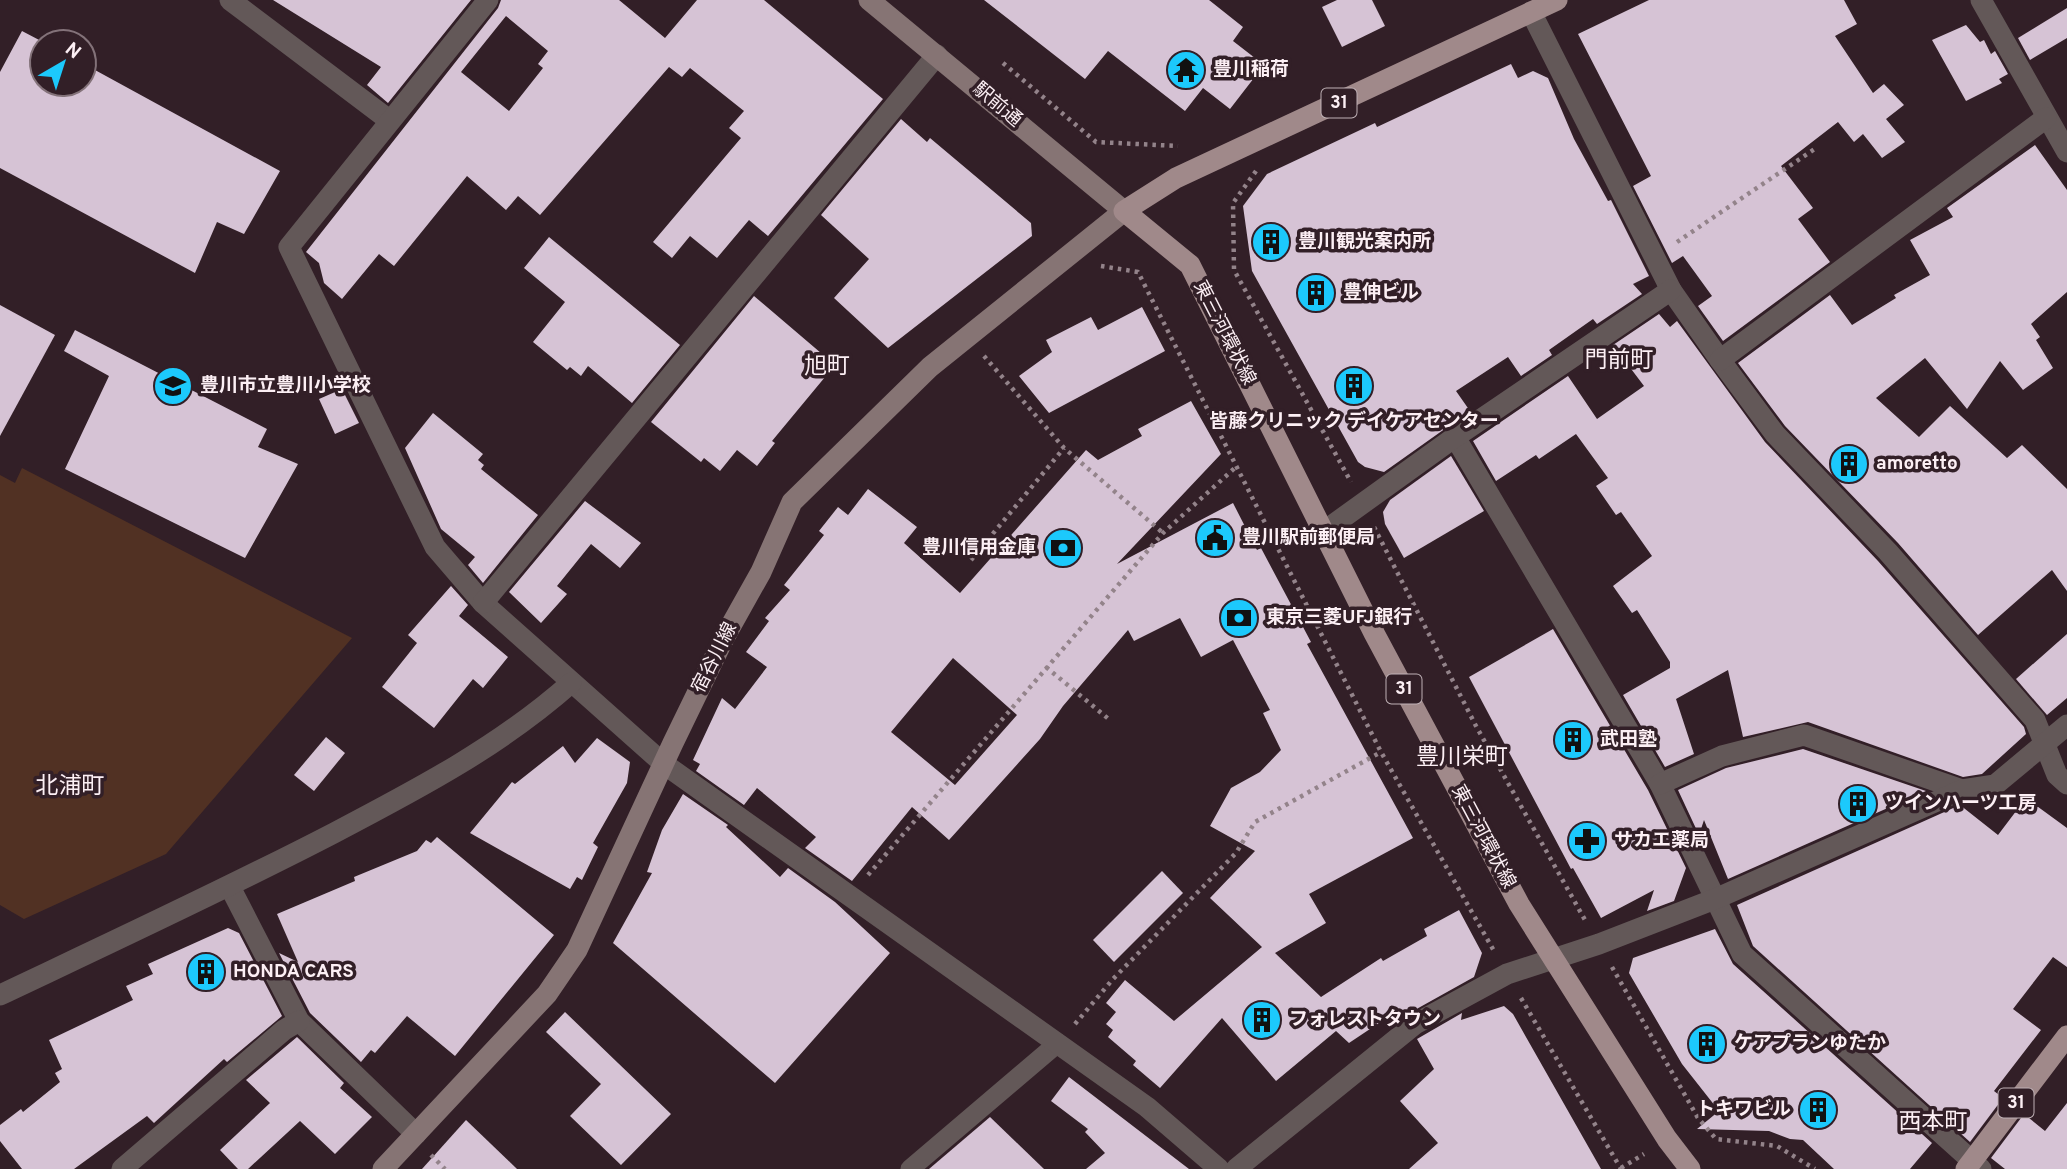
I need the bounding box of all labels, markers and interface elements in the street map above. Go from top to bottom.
north arrow [28,28,98,98]
text: N [60,38,85,65]
temple icon: 豊川稲荷 [1165,49,1207,91]
place label: 豊川稲荷 [1213,58,1289,82]
street label: 駅前通 [967,77,1027,133]
road number: 31 [1322,88,1356,118]
building icon: 豊川観光案内所 [1250,221,1292,263]
place label: 豊川観光案内所 [1298,230,1431,254]
building icon: 豊伸ビル [1295,272,1337,314]
street label: 東三河環状線 [1187,277,1261,389]
place label: 豊伸ビル [1343,281,1419,305]
district label: 門前町 [1585,347,1654,376]
district label: 旭町 [804,353,850,382]
school or university icon: 豊川市立豊川小学校 [152,365,194,407]
building icon: 皆藤クリニック デイケアセンター [1333,365,1375,407]
place label: 豊川市立豊川小学校 [200,374,371,398]
place label: 皆藤クリニック デイケアセンター [1209,410,1499,434]
building icon: amoretto [1828,443,1870,485]
place label: amoretto [1876,452,1958,476]
public building icon: 豊川駅前郵便局 [1194,517,1236,559]
place label: 豊川駅前郵便局 [1242,526,1375,550]
bank icon: 豊川信用金庫 [1042,527,1084,569]
place label: 豊川信用金庫 [922,536,1036,560]
bank icon: 東京三菱UFJ銀行 [1218,597,1260,639]
place label: 東京三菱UFJ銀行 [1266,606,1412,630]
street label: 宿谷川線 [687,619,743,697]
road number: 31 [1386,674,1422,704]
building icon: 武田塾 [1552,719,1594,761]
place label: 武田塾 [1600,728,1657,752]
district label: 豊川栄町 [1416,744,1508,773]
district label: 北浦町 [36,773,105,802]
street label: 東三河環状線 [1446,781,1520,893]
building icon: ツインハーツ工房 [1837,783,1879,825]
place label: ツインハーツ工房 [1885,792,2037,816]
pharmacy icon: サカエ薬局 [1566,820,1608,862]
place label: サカエ薬局 [1614,829,1709,853]
building icon: HONDA CARS [185,951,227,993]
place label: HONDA CARS [233,960,354,984]
building icon: フォレストタウン [1241,999,1283,1041]
place label: フォレストタウン [1289,1008,1441,1032]
building icon: ケアプランゆたか [1686,1023,1728,1065]
place label: ケアプランゆたか [1734,1032,1886,1056]
road number: 31 [1998,1088,2034,1118]
building icon: トキワビル [1797,1089,1839,1131]
place label: トキワビル [1696,1098,1791,1122]
district label: 西本町 [1899,1109,1968,1138]

